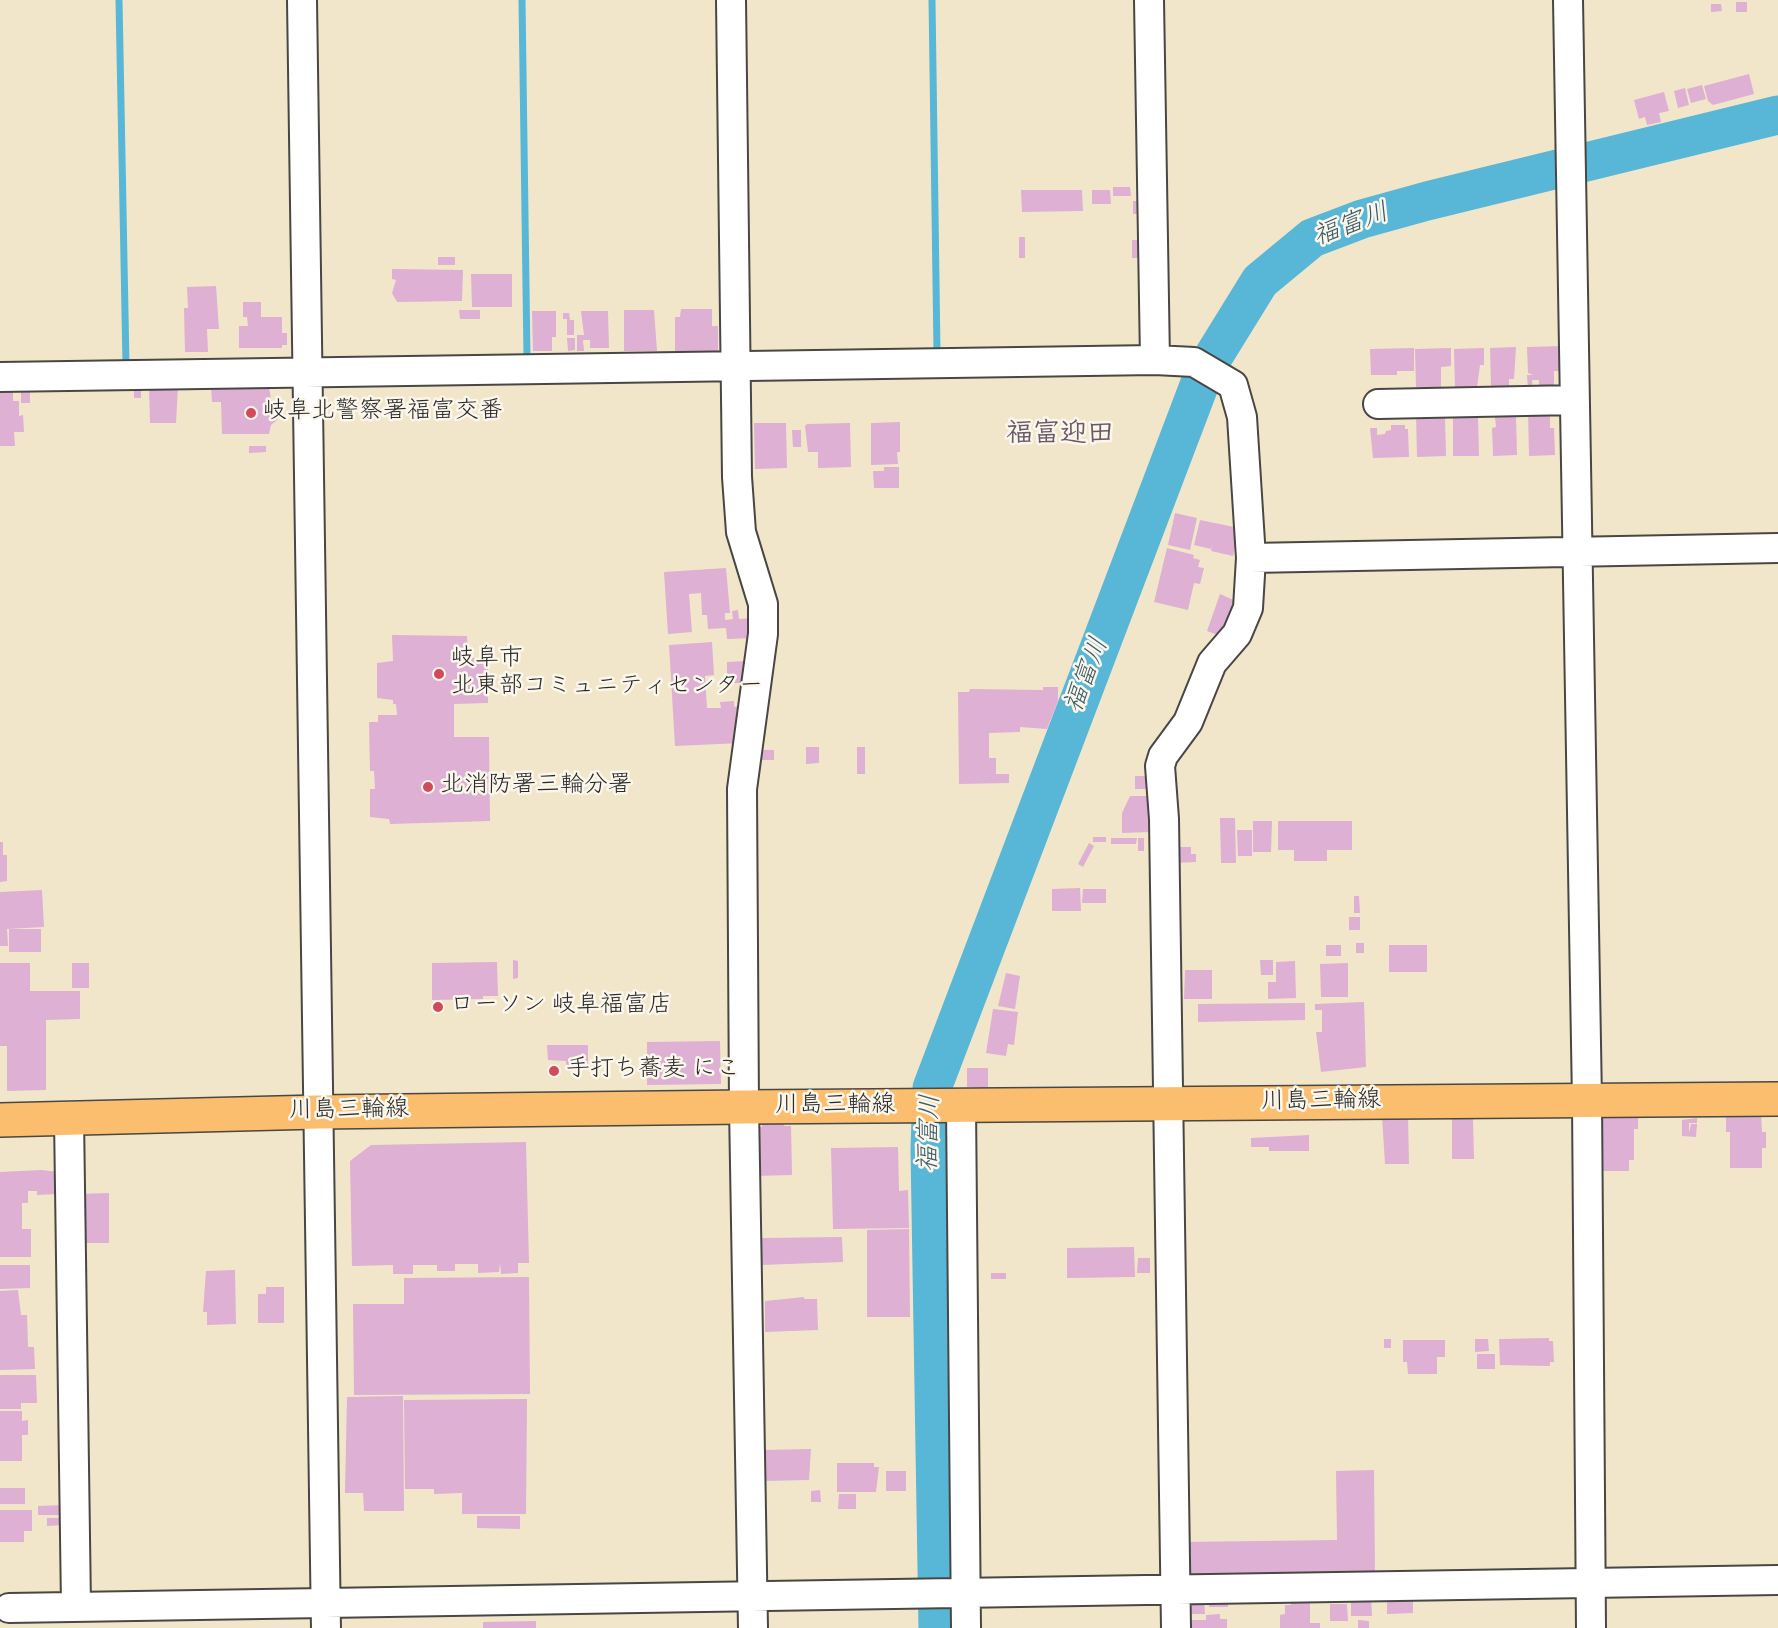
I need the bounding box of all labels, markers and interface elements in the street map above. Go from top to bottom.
water label: 福富川 [1310,199,1394,255]
place label: 岐阜北警察署福富交番 [263,399,503,427]
marker: 岐阜北警察署福富交番 [244,406,258,420]
district label: 福富迎田 [1006,421,1114,453]
water label: 福富川 [1060,634,1118,718]
place label: 岐阜市 北東部コミュニティセンター [451,646,763,702]
marker: 岐阜市 北東部コミュニティセンター [432,667,446,681]
place label: 北消防署三輪分署 [440,773,632,801]
marker: 北消防署三輪分署 [421,780,435,794]
place label: ローソン 岐阜福富店 [450,993,672,1021]
marker: ローソン 岐阜福富店 [431,1000,445,1014]
place label: 手打ち蕎麦 にこ [566,1057,740,1085]
marker: 手打ち蕎麦 にこ [547,1064,561,1078]
street label: 川島三輪線 [1261,1088,1381,1118]
street label: 川島三輪線 [775,1093,895,1121]
water label: 福富川 [915,1093,949,1173]
street label: 川島三輪線 [289,1097,409,1127]

